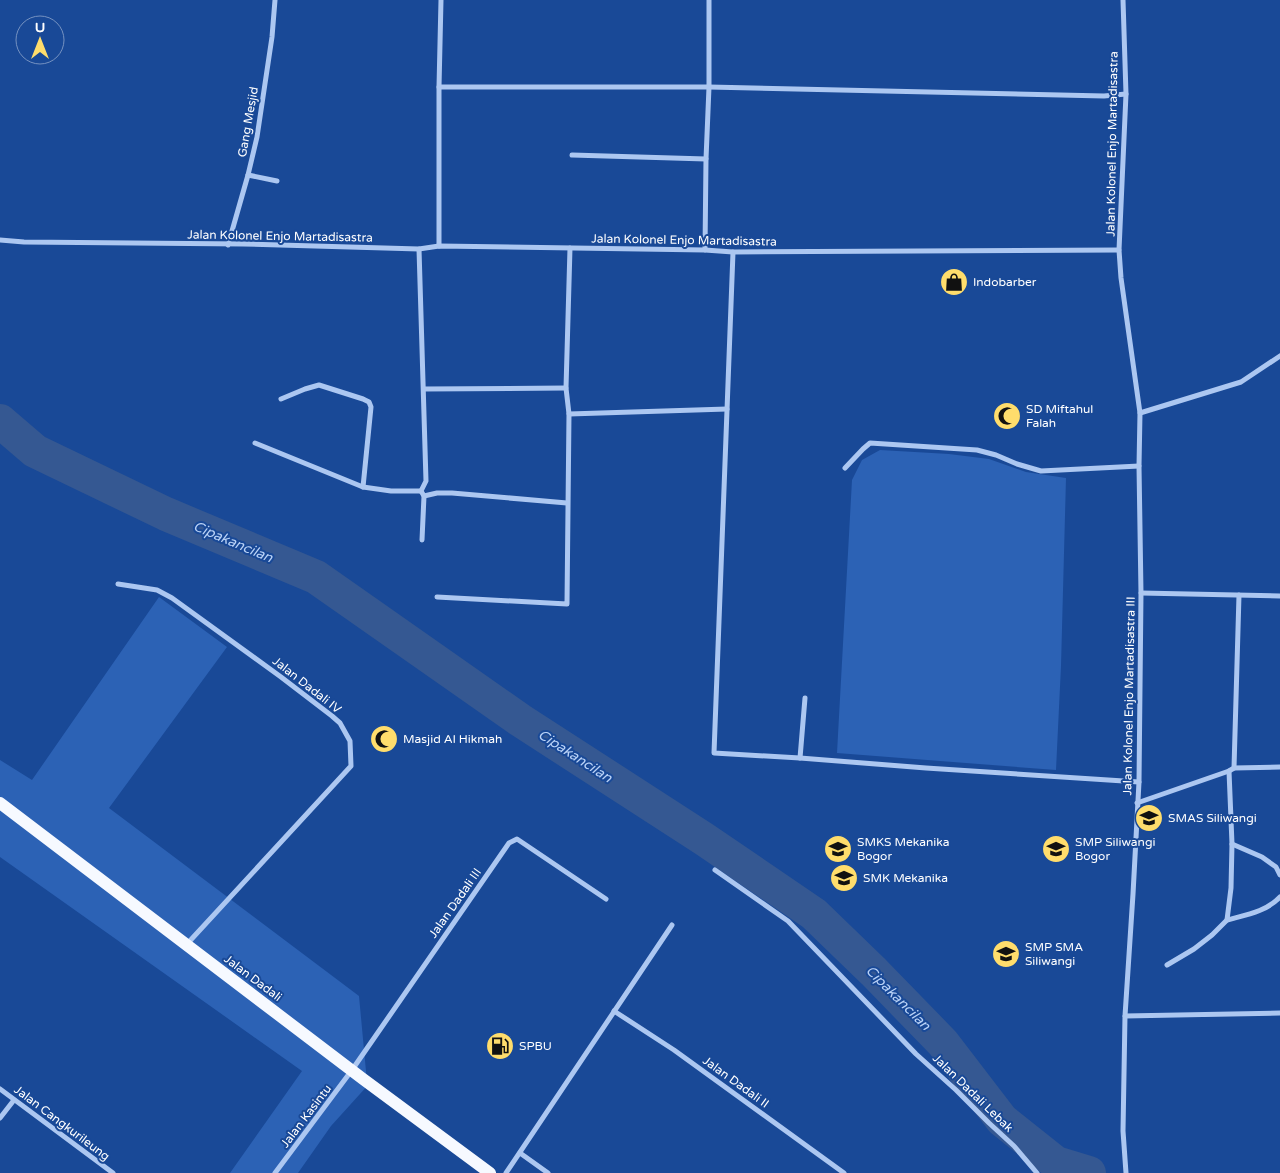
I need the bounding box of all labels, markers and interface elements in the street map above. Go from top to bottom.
north arrow [15,15,65,65]
text: U [35,19,45,36]
street label: Jalan Kolonel Enjo Martadisastra [1103,51,1121,237]
street label: Gang Mesjid [235,86,261,158]
street label: Jalan Kolonel Enjo Martadisastra [187,227,373,245]
street label: Jalan Kolonel Enjo Martadisastra [591,231,777,249]
shop icon: Indobarber [939,267,969,297]
place label: Indobarber [973,275,1037,289]
mosque icon: SD Miftahul Falah [992,401,1022,431]
place label: SD Miftahul Falah [1026,402,1093,430]
water label: Cipakancilan [191,518,276,567]
street label: Jalan Kolonel Enjo Martadisastra III [1120,596,1138,796]
street label: Jalan Dadali IV [270,654,345,717]
mosque icon: Masjid Al Hikmah [369,724,399,754]
water label: Cipakancilan [535,726,616,786]
place label: Masjid Al Hikmah [403,732,502,746]
school or university icon: SMAS Siliwangi [1134,803,1164,833]
place label: SMAS Siliwangi [1168,811,1257,825]
school or university icon: SMKS Mekanika Bogor [823,834,853,864]
school or university icon: SMP Siliwangi Bogor [1041,834,1071,864]
place label: SMKS Mekanika Bogor [857,835,949,863]
place label: SMP Siliwangi Bogor [1075,835,1155,863]
school or university icon: SMK Mekanika [829,863,859,893]
street label: Jalan Dadali III [426,865,484,941]
place label: SMK Mekanika [863,871,948,885]
school or university icon: SMP SMA Siliwangi [991,939,1021,969]
place label: SMP SMA Siliwangi [1025,940,1083,968]
street label: Jalan Dadali [221,952,285,1004]
water label: Cipakancilan [862,962,934,1034]
fuel station icon: SPBU [485,1031,515,1061]
place label: SPBU [519,1039,552,1053]
street label: Jalan Dadali Lebak [930,1051,1016,1135]
street label: Jalan Dadali II [700,1053,772,1111]
street label: Jalan Kasintu [278,1082,334,1150]
street label: Jalan Cangkurileung [12,1083,112,1163]

